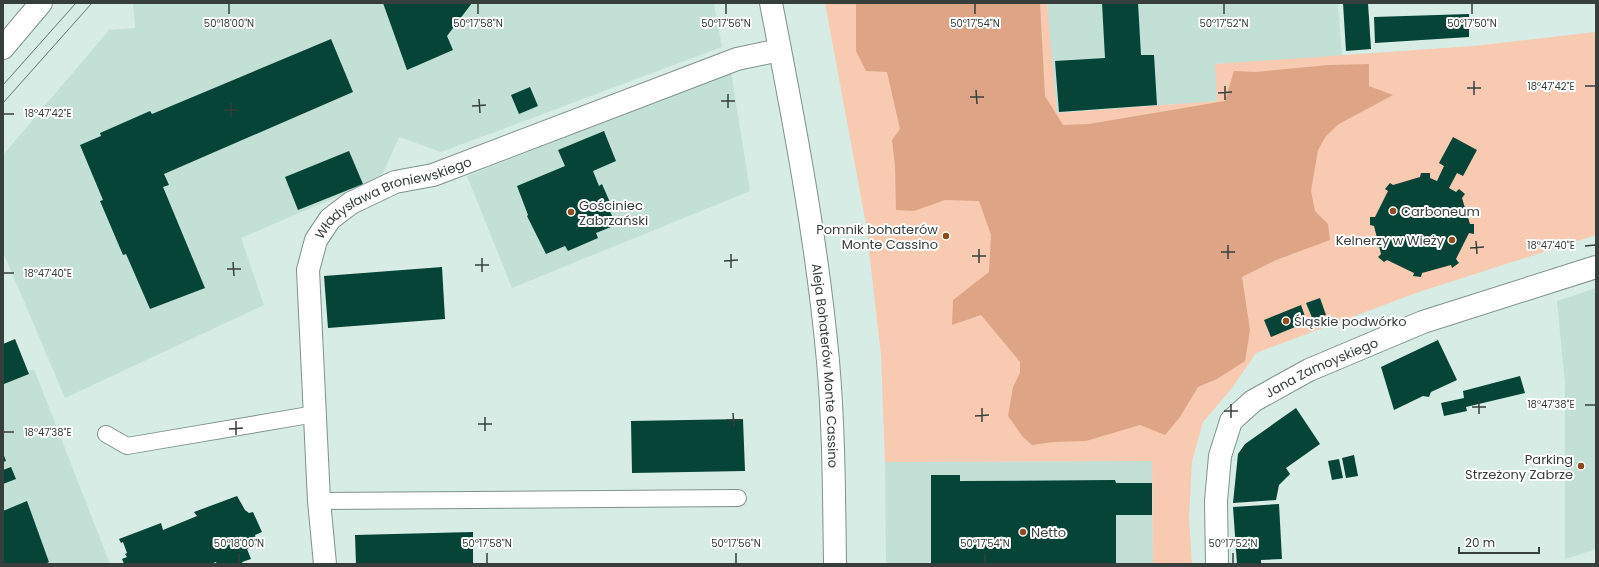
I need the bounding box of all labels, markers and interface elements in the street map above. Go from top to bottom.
text: 50°18'00"N [204,16,254,31]
text: 50°17'58"N [453,16,503,31]
text: 50°17'56"N [701,16,751,31]
text: 50°17'54"N [950,16,1000,31]
text: 50°17'52"N [1200,16,1248,31]
text: 50°17'50"N [1447,16,1497,31]
text: 18°47'42"E [1527,79,1575,94]
text: 18°47'42"E [24,106,72,121]
street label: Władysława Broniewskiego [310,152,474,243]
place label: Gościniec Zabrzański [579,196,648,230]
place label: Carboneum [1401,202,1480,221]
marker: Carboneum [1388,206,1398,216]
marker: Gościniec Zabrzański [566,207,576,217]
place label: Pomnik bohaterów Monte Cassino [816,220,938,254]
marker: Pomnik bohaterów Monte Cassino [941,231,951,241]
place label: Kelnerzy w Wieży [1336,231,1445,250]
marker: Kelnerzy w Wieży [1447,235,1457,245]
text: 18°47'40"E [1527,238,1575,253]
street label: Aleja Bohaterów Monte Cassino [807,262,843,468]
text: 18°47'40"E [24,266,72,281]
place label: Śląskie podwórko [1294,312,1407,331]
marker: Śląskie podwórko [1281,316,1291,326]
street label: Jana Zamoyskiego [1262,333,1381,403]
text: 18°47'38"E [1527,397,1575,412]
text: 18°47'38"E [24,425,72,440]
place label: Parking Strzeżony Zabrze [1465,450,1573,484]
marker: Parking Strzeżony Zabrze [1576,461,1586,471]
place label: Netto [1031,523,1066,542]
marker: Netto [1018,527,1028,537]
scale bar [1459,529,1539,555]
text: 20 m [1465,534,1495,551]
text: 50°18'00"N [214,536,264,551]
text: 50°17'58"N [462,536,512,551]
text: 50°17'56"N [711,536,761,551]
text: 50°17'54"N [960,536,1010,551]
text: 50°17'52"N [1209,536,1257,551]

